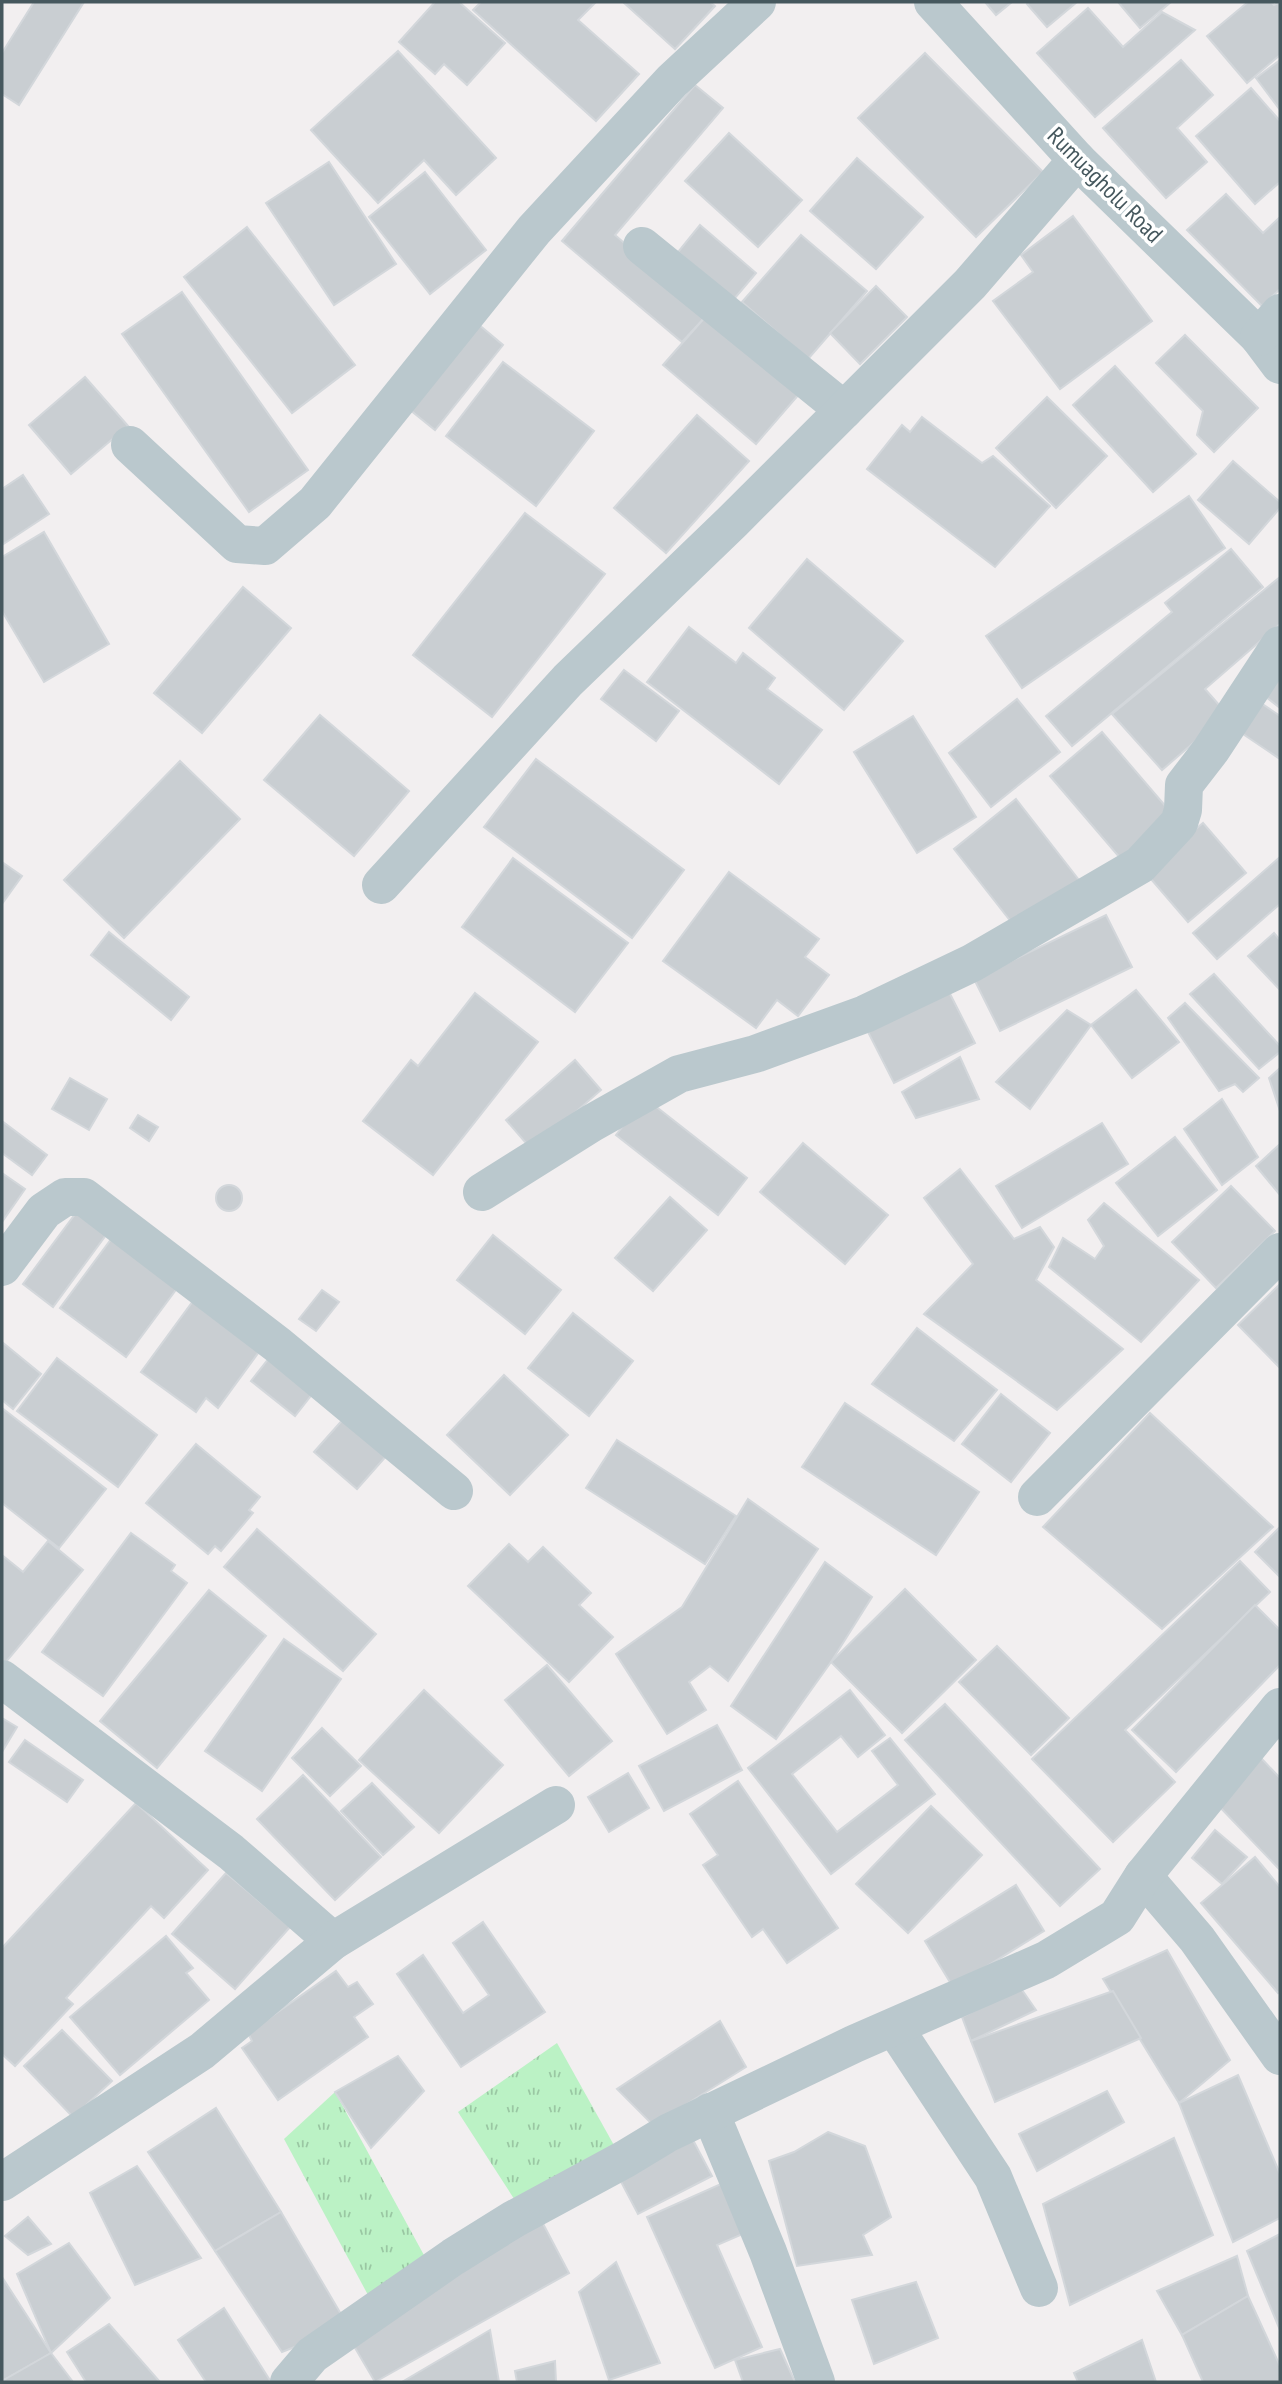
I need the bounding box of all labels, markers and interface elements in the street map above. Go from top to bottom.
street label: Rumuagholu Road [1041,120,1170,249]

